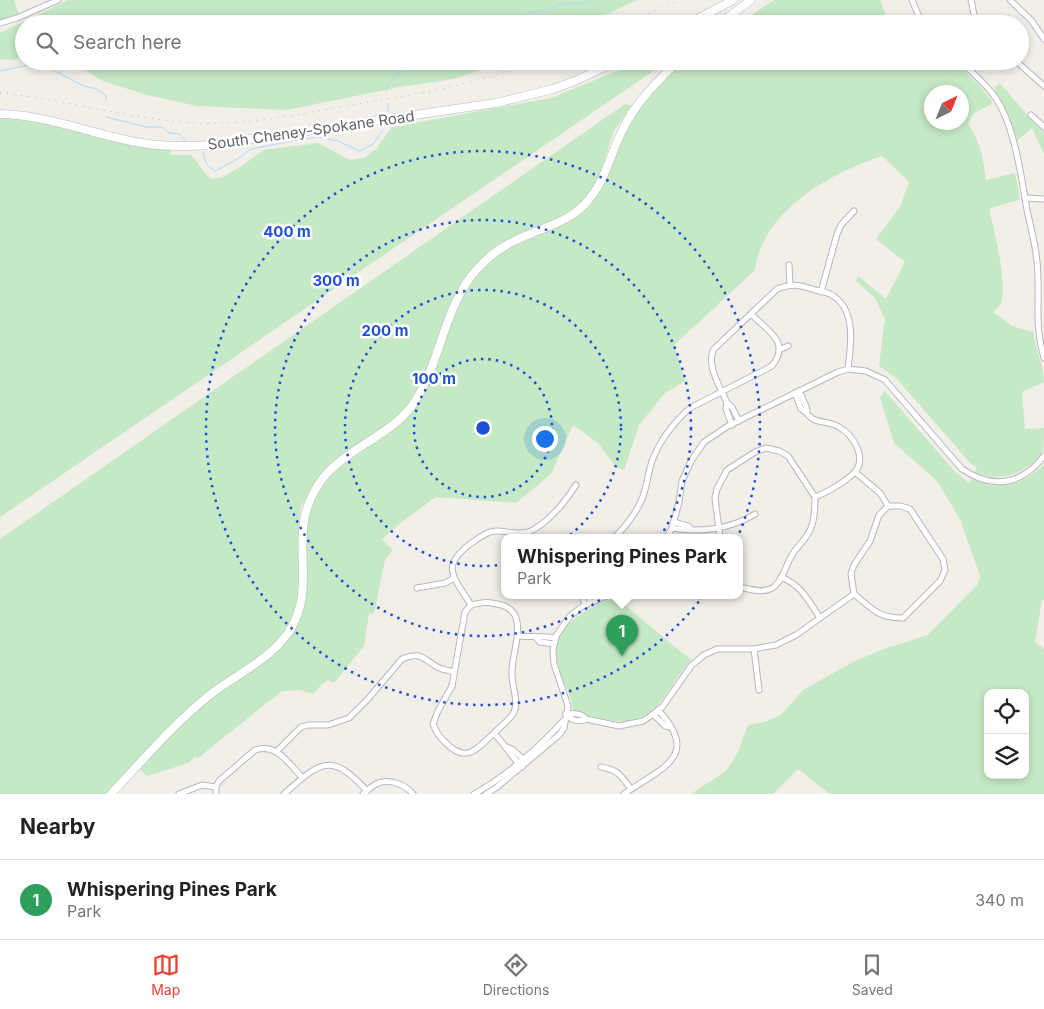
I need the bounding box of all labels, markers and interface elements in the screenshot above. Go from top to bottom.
search box [15,15,1029,70]
icon: search [33,29,61,57]
text: Search here [73,31,182,54]
north arrow [924,85,969,130]
street label: South Cheney-Spokane Road [206,106,416,154]
text: 400 m [263,222,311,241]
text: 300 m [312,271,360,290]
text: 200 m [362,321,408,340]
text: 100 m [412,369,456,388]
centre of rings [474,419,492,437]
your location [532,426,558,452]
popup [501,534,743,599]
text: Whispering Pines Park [517,545,727,568]
text: Park [517,568,551,588]
pin: 1 [606,615,638,656]
map controls [984,689,1029,779]
button: locate [984,689,1029,734]
button: layers [984,734,1029,779]
text: Nearby [20,814,95,839]
text: Whispering Pines Park [67,878,277,901]
text: 1 [33,890,39,910]
text: 340 m [975,890,1024,910]
text: Park [67,901,101,921]
tab: Map [151,951,180,998]
tab: Directions [483,951,549,998]
tab: Saved [852,951,893,998]

